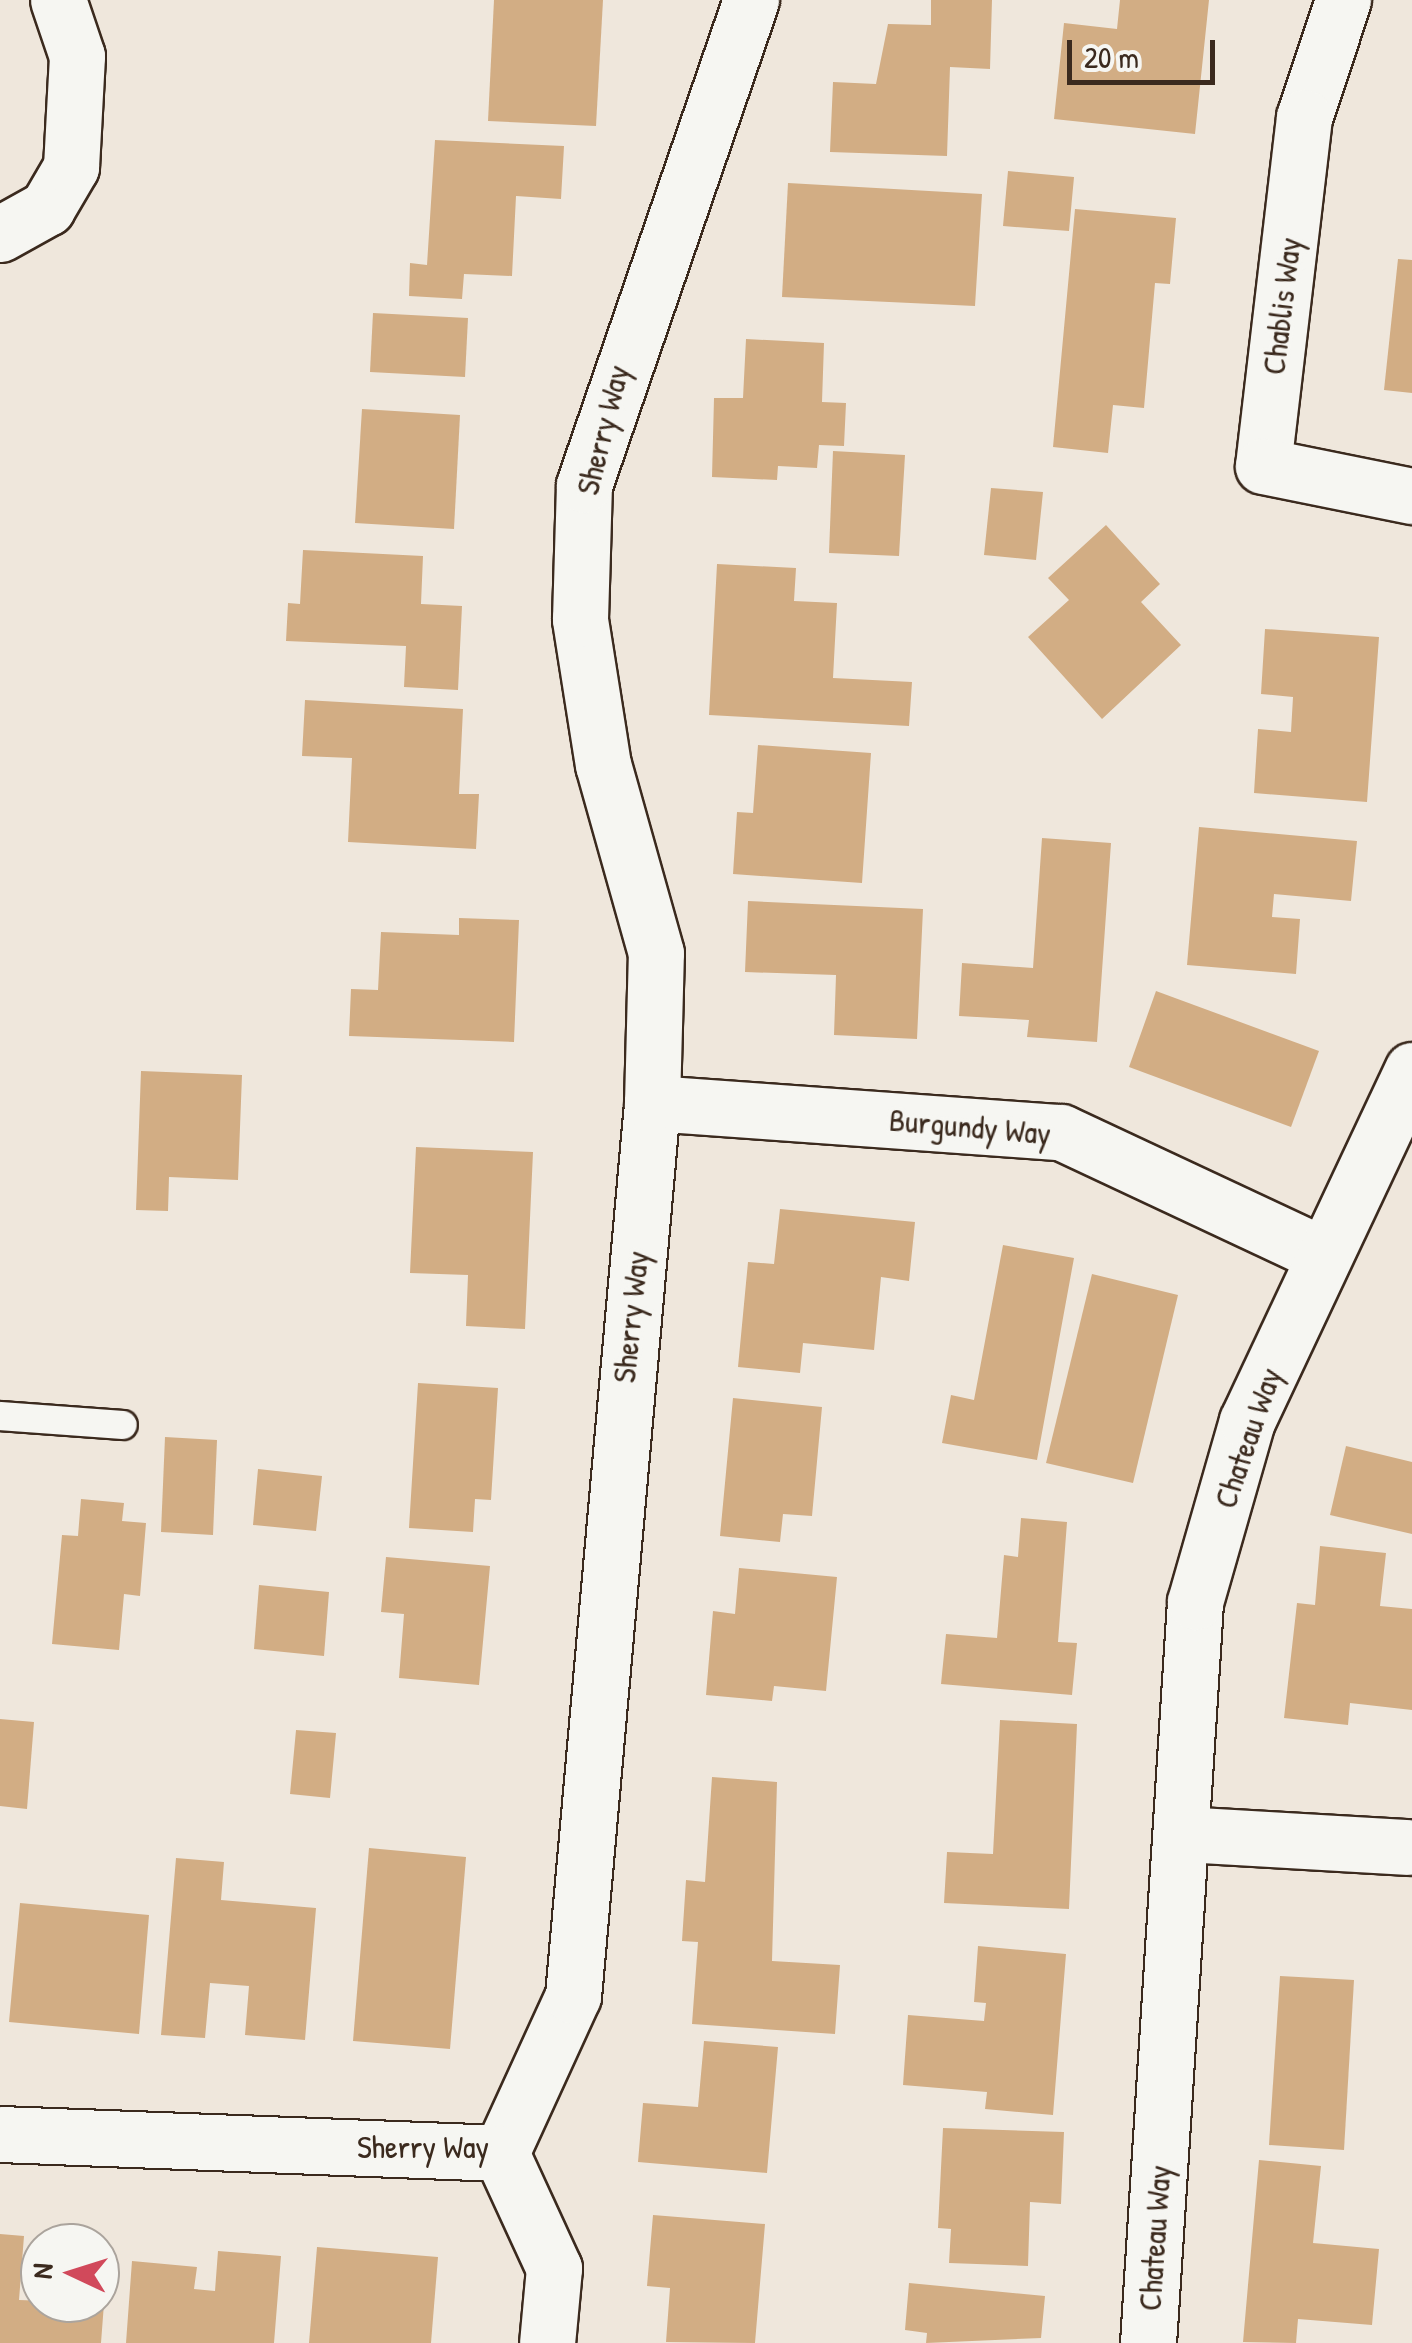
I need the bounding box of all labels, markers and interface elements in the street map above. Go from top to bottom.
scale bar [1072,20,1220,82]
text: 20 m [1084,37,1139,77]
street label: Chablis Way [1255,235,1309,377]
street label: Sherry Way [568,361,638,499]
street label: Burgundy Way [888,1101,1052,1153]
street label: Sherry Way [605,1249,657,1385]
street label: Chateau Way [1206,1363,1290,1513]
street label: Sherry Way [357,2128,489,2166]
street label: Chateau Way [1131,2164,1179,2312]
north arrow [20,2223,120,2323]
text: N [23,2262,62,2280]

